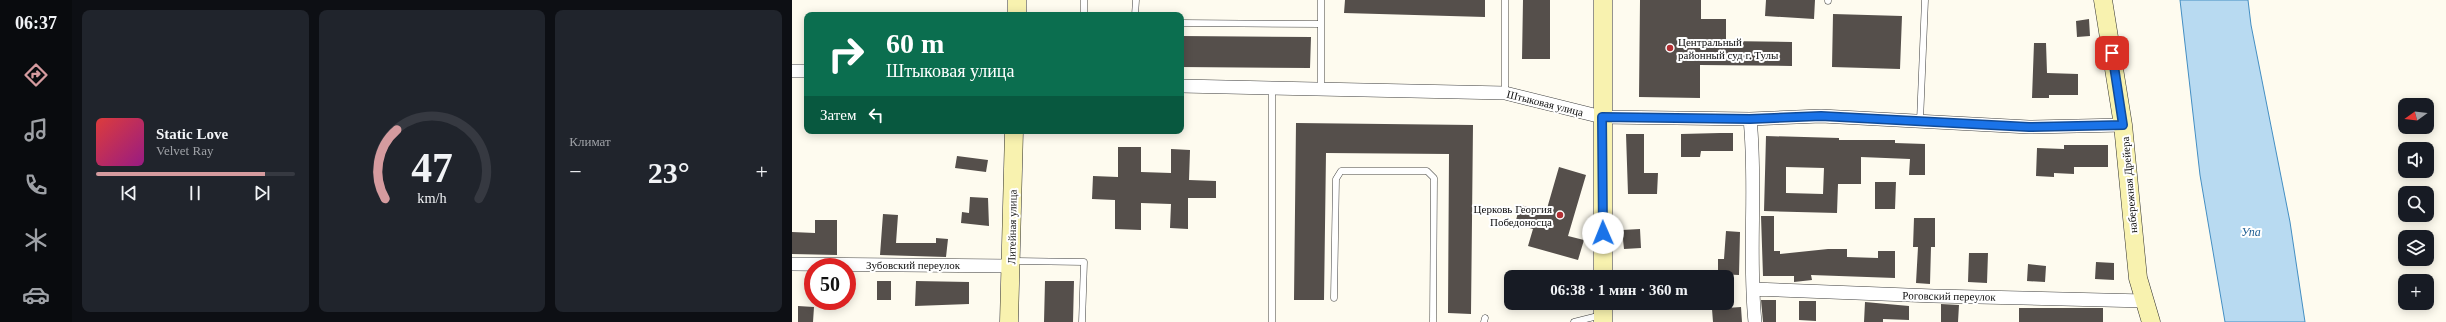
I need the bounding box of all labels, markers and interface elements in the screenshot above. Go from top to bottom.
text: 06:37 [15,13,57,33]
icon: right [820,28,872,80]
text: 60 m [886,28,944,59]
place label: Центральный районный суд г. Тулы [1678,36,1779,61]
pin [2095,36,2129,70]
icon: arrive [2101,42,2123,64]
marker: Центральный районный суд г. Тулы [1665,43,1675,53]
icon: directions [22,61,50,89]
text: Штыковая улица [886,61,1014,81]
street label: Штыковая улица [1505,88,1585,118]
north arrow [2398,98,2434,134]
map controls [2398,98,2434,310]
icon: left [865,104,887,126]
text: Затем [820,107,857,123]
icon: music [22,116,50,144]
text: Static Love [156,126,228,142]
text: Климат [569,134,611,149]
street label: набережная Дрейера [2119,136,2139,234]
button: sound [2398,142,2434,178]
text: Velvet Ray [156,143,213,158]
text: 47 [411,145,453,191]
text: 23° [648,156,690,189]
text: − [569,159,582,184]
text: + [756,159,768,184]
icon: phone [22,171,50,199]
icon: previous [118,182,140,204]
icon: pause [184,182,206,204]
icon: next [251,182,273,204]
button: search [2398,186,2434,222]
street label: Литейная улица [1005,189,1019,264]
text: km/h [417,190,447,206]
place label: Церковь Георгия Победоносца [1474,203,1552,228]
marker: Церковь Георгия Победоносца [1555,210,1565,220]
position arrow [1582,212,1624,254]
water label: Упа [2241,225,2261,239]
icon: climate [22,226,50,254]
button: layers [2398,230,2434,266]
speed limit sign: 50 [804,258,856,310]
street label: Зубовский переулок [866,259,961,271]
button: + [2398,274,2434,310]
icon: car [22,281,50,309]
text: 06:38 · 1 мин · 360 m [1550,282,1688,298]
street label: Роговский переулок [1902,289,1996,303]

